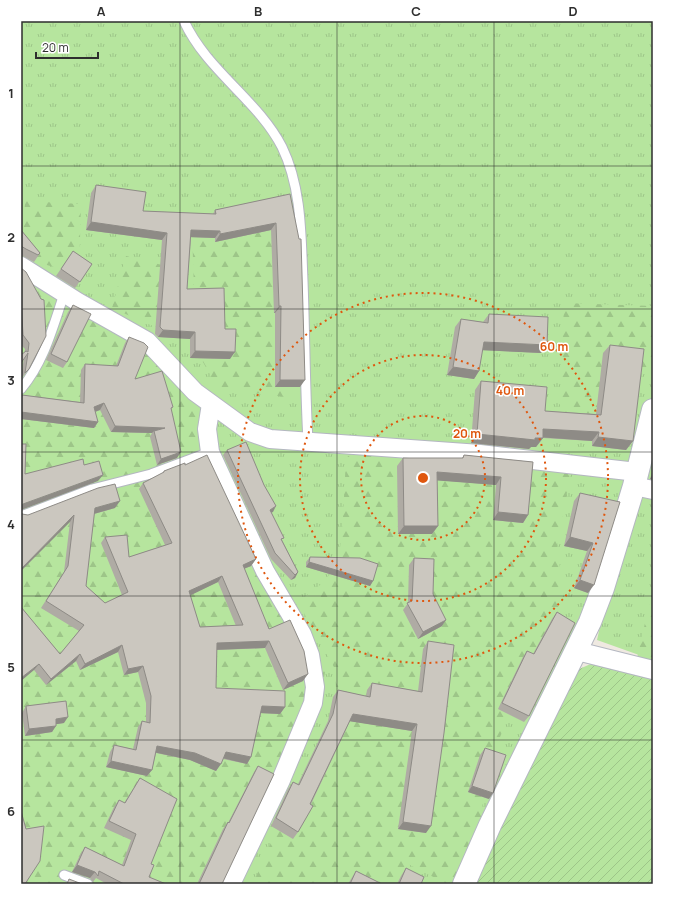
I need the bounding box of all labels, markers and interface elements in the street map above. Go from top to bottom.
text: A [97,2,106,20]
text: B [254,2,262,20]
text: C [411,2,421,20]
text: D [568,2,578,20]
scale bar [36,34,98,60]
text: 20 m [42,39,69,56]
text: 1 [8,84,14,102]
text: 2 [7,228,15,246]
text: 60 m [540,338,568,355]
text: 3 [7,371,15,389]
text: 40 m [496,382,524,399]
text: 20 m [453,425,481,442]
centre of rings [416,471,430,485]
text: 4 [7,515,15,533]
text: 5 [7,658,15,676]
text: 6 [7,802,15,820]

